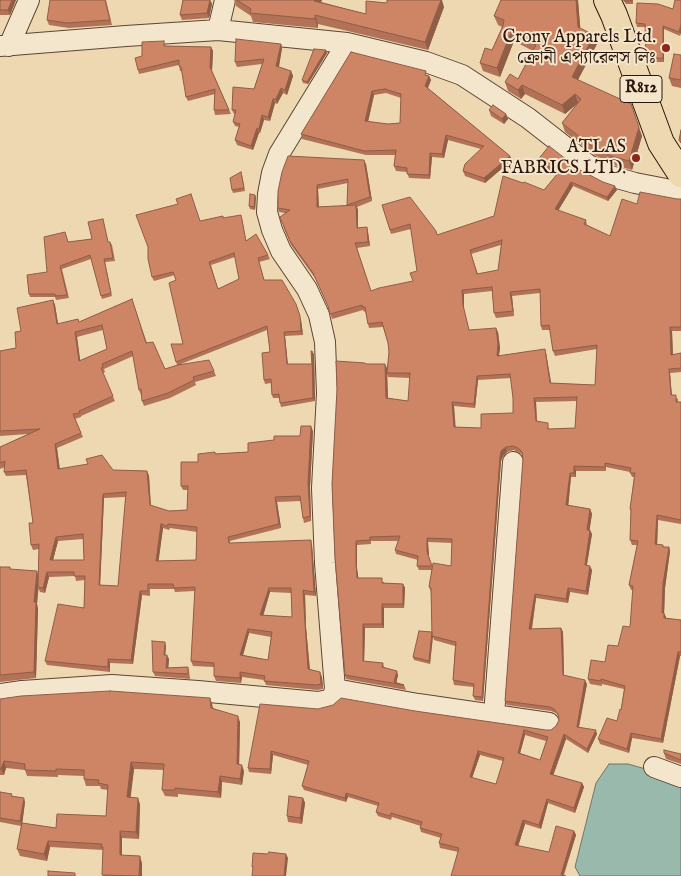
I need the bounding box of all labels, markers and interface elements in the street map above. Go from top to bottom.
place label: Crony Apparels Ltd. ক্রোনী এপ্যারেলস লিঃ [503,27,656,70]
marker: Crony Apparels Ltd. ক্রোনী এপ্যারেলস লিঃ [660,42,672,54]
road number: R812 [620,76,662,102]
place label: ATLAS FABRICS LTD. [501,137,626,180]
marker: ATLAS FABRICS LTD. [630,152,642,164]

